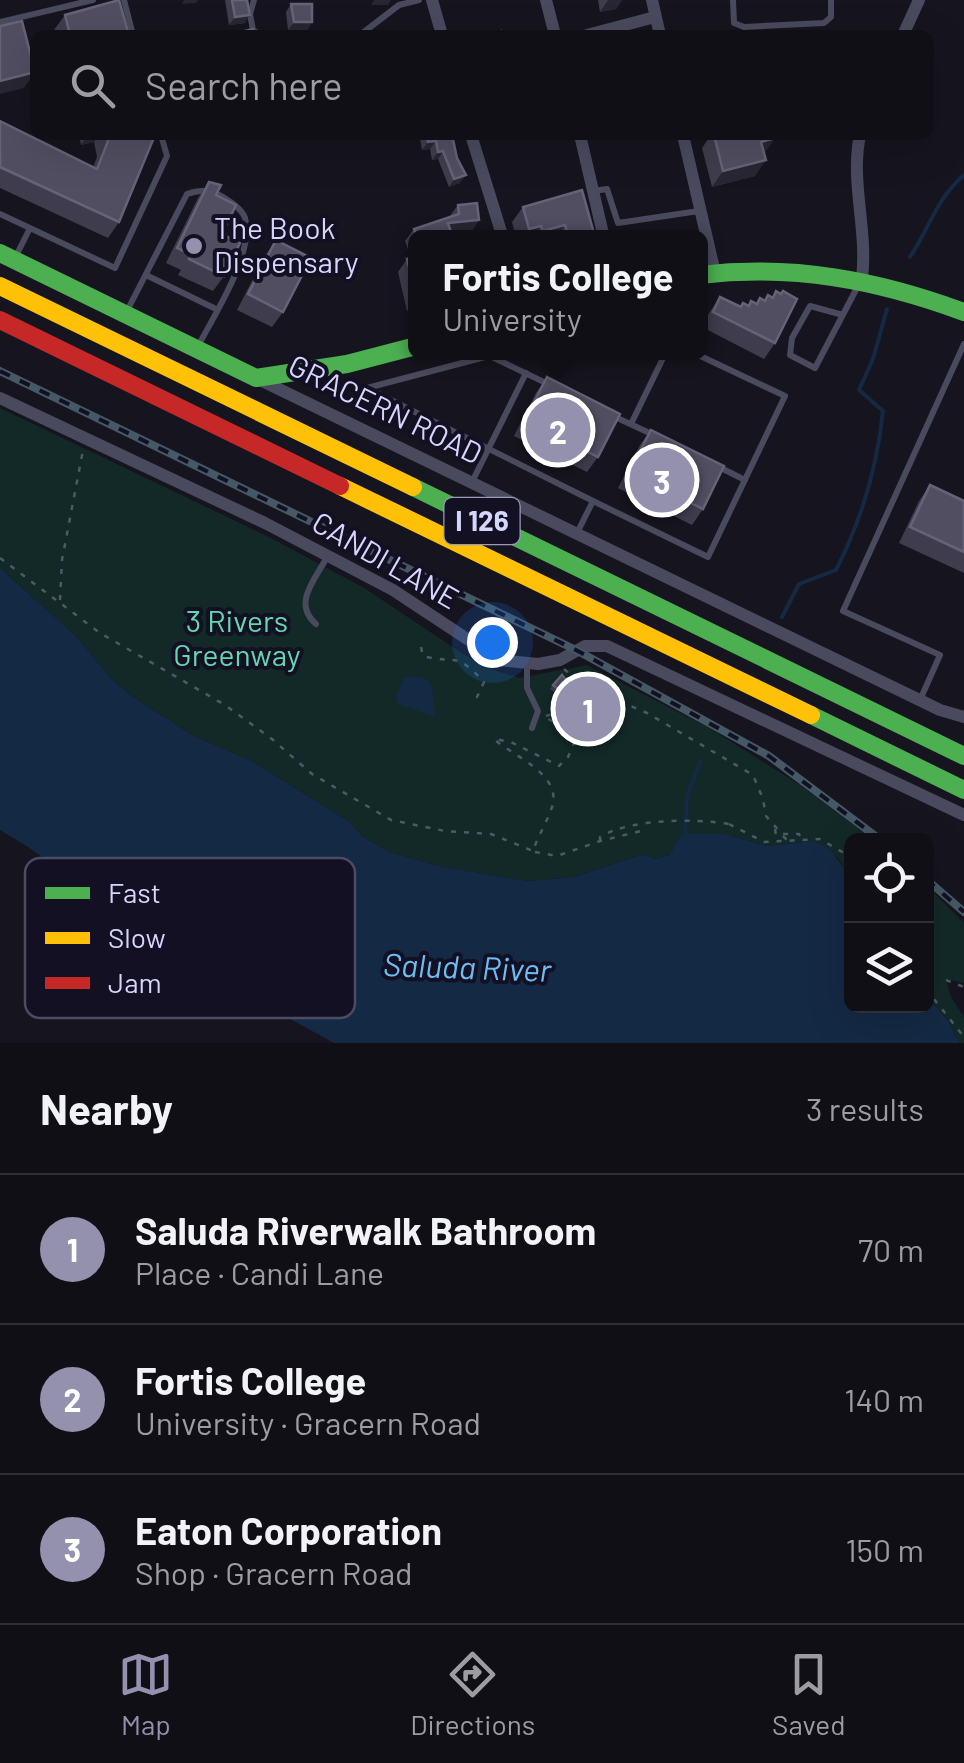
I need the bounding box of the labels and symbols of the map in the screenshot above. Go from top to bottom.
place label: The Book Dispensary [214,209,359,279]
marker: The Book Dispensary [183,235,205,257]
street label: GRACERN ROAD [283,346,488,471]
pin: 2 [526,392,590,468]
pin: 3 [630,442,694,518]
road number: I 126 [444,498,520,544]
street label: CANDI LANE [306,503,466,616]
park label: 3 Rivers Greenway [173,602,301,672]
your location [467,617,518,668]
pin: 1 [556,672,620,746]
legend [25,858,355,1018]
text: Fast [108,875,161,909]
text: Slow [108,920,166,954]
water label: Saluda River [383,944,553,988]
text: Jam [108,965,162,999]

